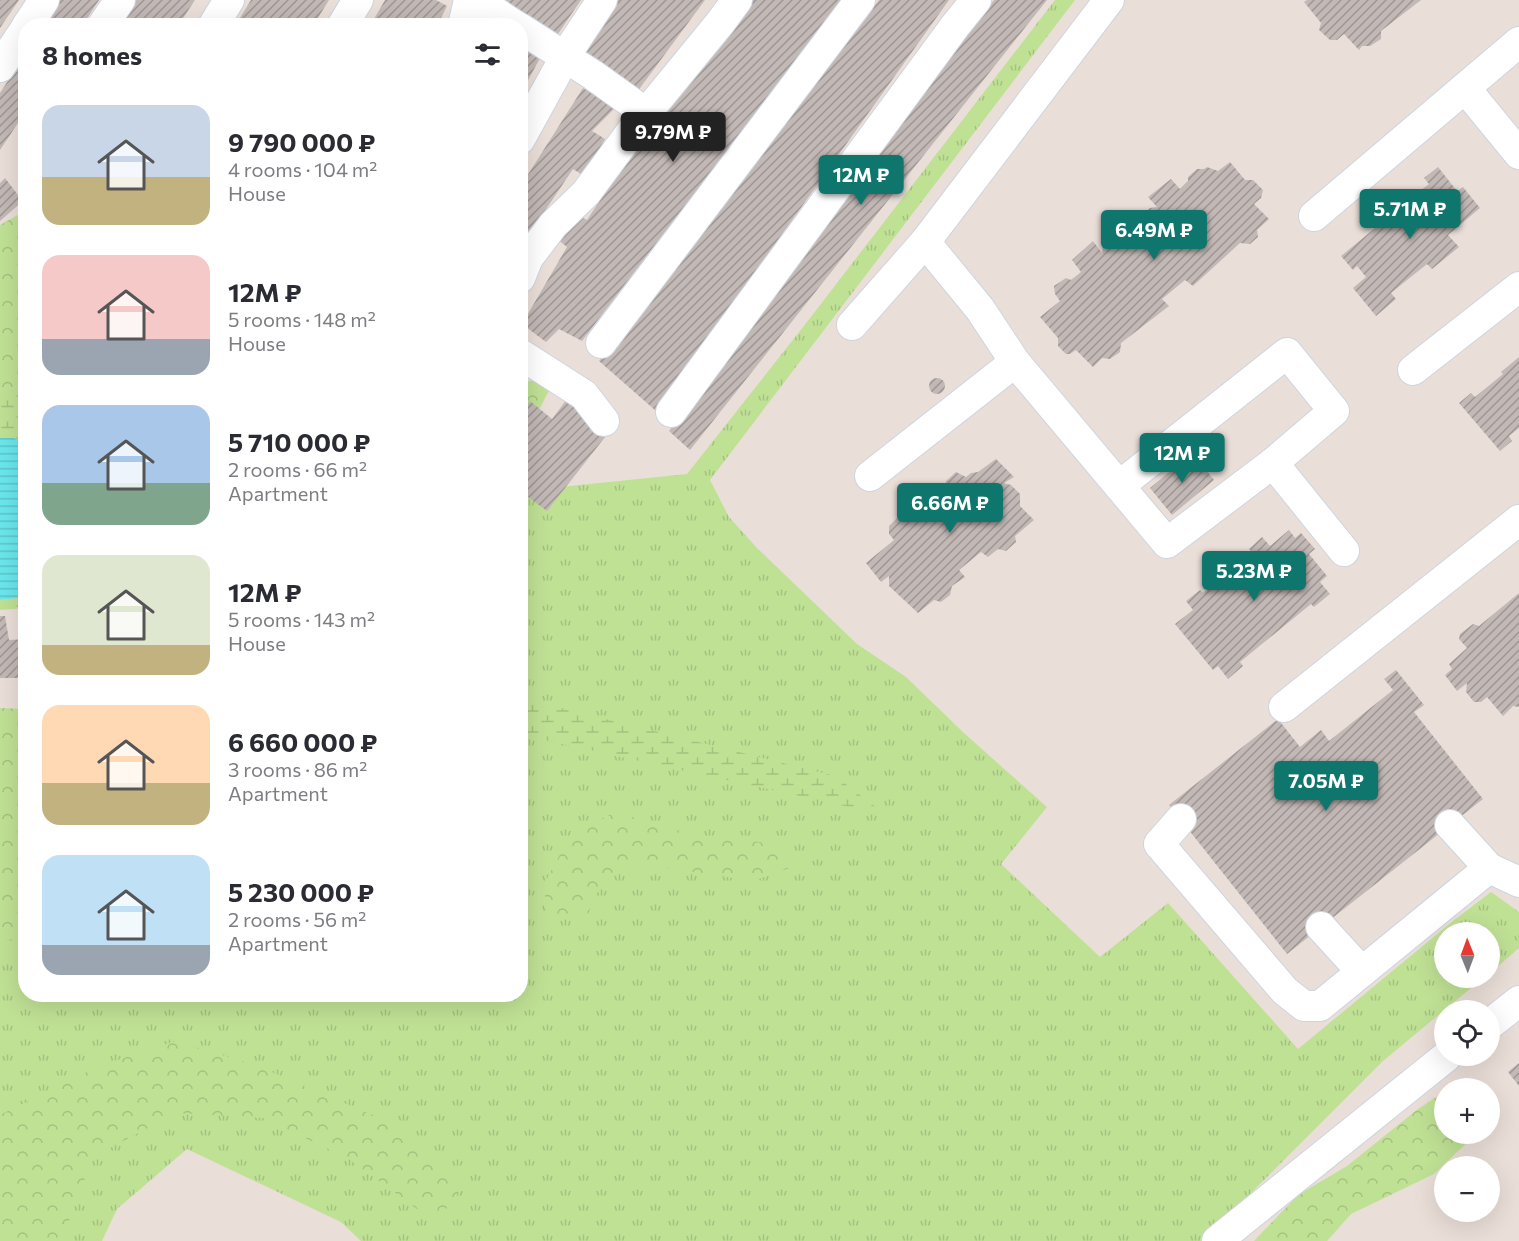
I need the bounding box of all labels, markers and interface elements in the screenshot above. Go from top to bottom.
icon: filters [471,38,504,71]
text: 8 homes [42,39,142,70]
pin: 9.79M ₽ [618,112,728,163]
text: 9.79M ₽ [635,119,711,143]
text: 9 790 000 ₽ [228,126,375,157]
icon: home [90,129,162,201]
pin: 12M ₽ [819,155,903,206]
text: 4 rooms · 104 m² [228,157,377,181]
text: 12M ₽ [833,162,889,186]
text: House [228,181,286,205]
pin: 5.71M ₽ [1355,189,1465,240]
text: 5.71M ₽ [1374,196,1446,220]
pin: 6.49M ₽ [1099,210,1209,261]
text: 6.49M ₽ [1115,217,1193,241]
text: 12M ₽ [228,276,302,307]
icon: home [90,279,162,351]
text: 5 rooms · 148 m² [228,307,376,331]
text: House [228,331,286,355]
text: 5 710 000 ₽ [228,426,370,457]
icon: home [90,429,162,501]
pin: 12M ₽ [1140,433,1224,484]
text: 12M ₽ [1154,440,1210,464]
text: 2 rooms · 66 m² [228,457,367,481]
text: Apartment [228,481,328,505]
pin: 6.66M ₽ [895,483,1005,534]
text: 6.66M ₽ [911,490,989,514]
pin: 5.23M ₽ [1199,551,1309,602]
text: 5.23M ₽ [1216,558,1292,582]
text: 12M ₽ [228,576,302,607]
icon: home [90,579,162,651]
text: 5 rooms · 143 m² [228,607,375,631]
text: House [228,631,286,655]
text: 6 660 000 ₽ [228,726,377,757]
icon: home [90,729,162,801]
text: 3 rooms · 86 m² [228,757,367,781]
pin: 7.05M ₽ [1271,761,1381,812]
text: 7.05M ₽ [1288,768,1364,792]
text: Apartment [228,781,328,805]
text: 5 230 000 ₽ [228,876,374,907]
icon: home [90,879,162,951]
text: 2 rooms · 56 m² [228,907,366,931]
north arrow [1434,922,1500,988]
map controls [1434,922,1500,1222]
text: Apartment [228,931,328,955]
button: locate [1434,1000,1500,1066]
button: + [1434,1078,1500,1144]
button: − [1434,1156,1500,1222]

